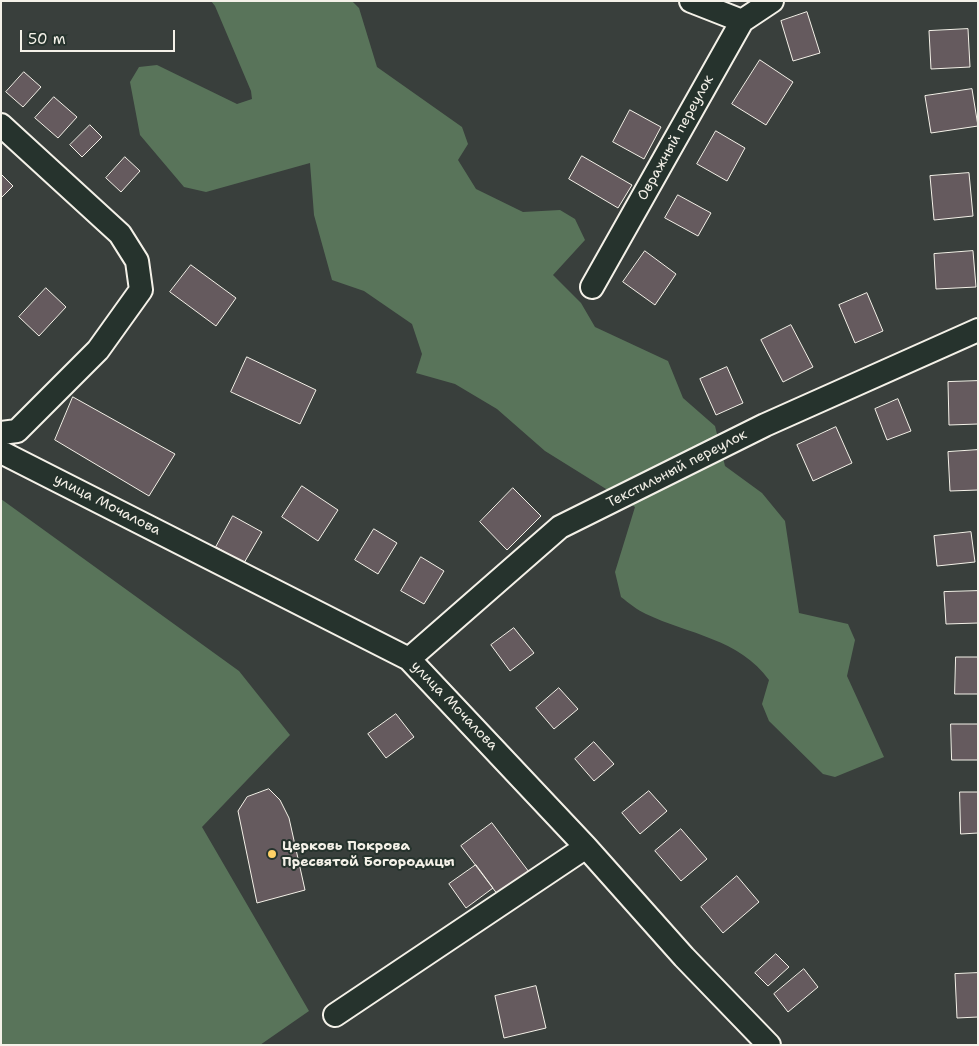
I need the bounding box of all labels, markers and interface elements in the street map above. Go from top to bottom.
scale bar [22,20,178,52]
text: 50 m [28,29,66,49]
street label: Овражный переулок [635,72,717,204]
street label: Текстильный переулок [604,426,750,512]
street label: улица Мочалова [51,471,163,539]
street label: улица Мочалова [407,658,501,754]
place label: Церковь Покрова Пресвятой Богородицы [282,838,455,870]
marker: Церковь Покрова Пресвятой Богородицы [266,848,278,860]

